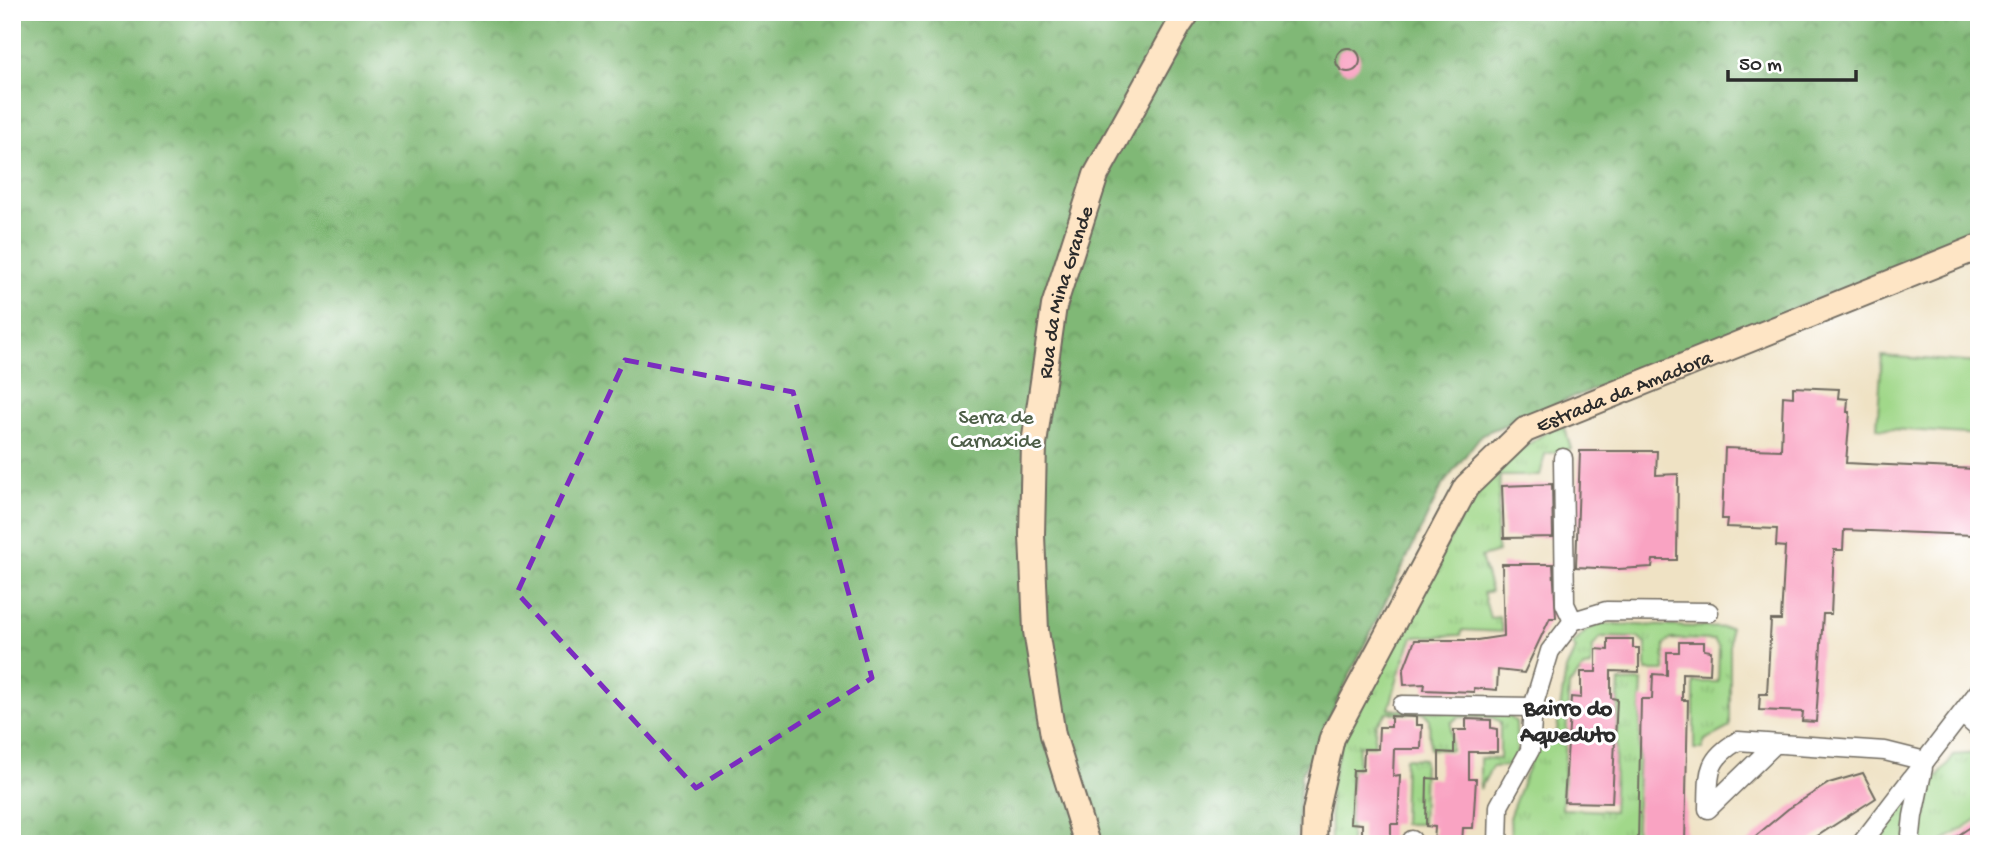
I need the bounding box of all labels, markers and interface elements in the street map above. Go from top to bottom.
scale bar [1728,38,1856,82]
text: 50 m [1739,54,1782,79]
street label: Rua da Mina Grande [1035,202,1102,381]
street label: Estrada da Amadora [1533,346,1718,440]
park label: Serra de Carnaxide [951,407,1043,456]
district label: Bairro do Aqueduto [1519,697,1616,750]

